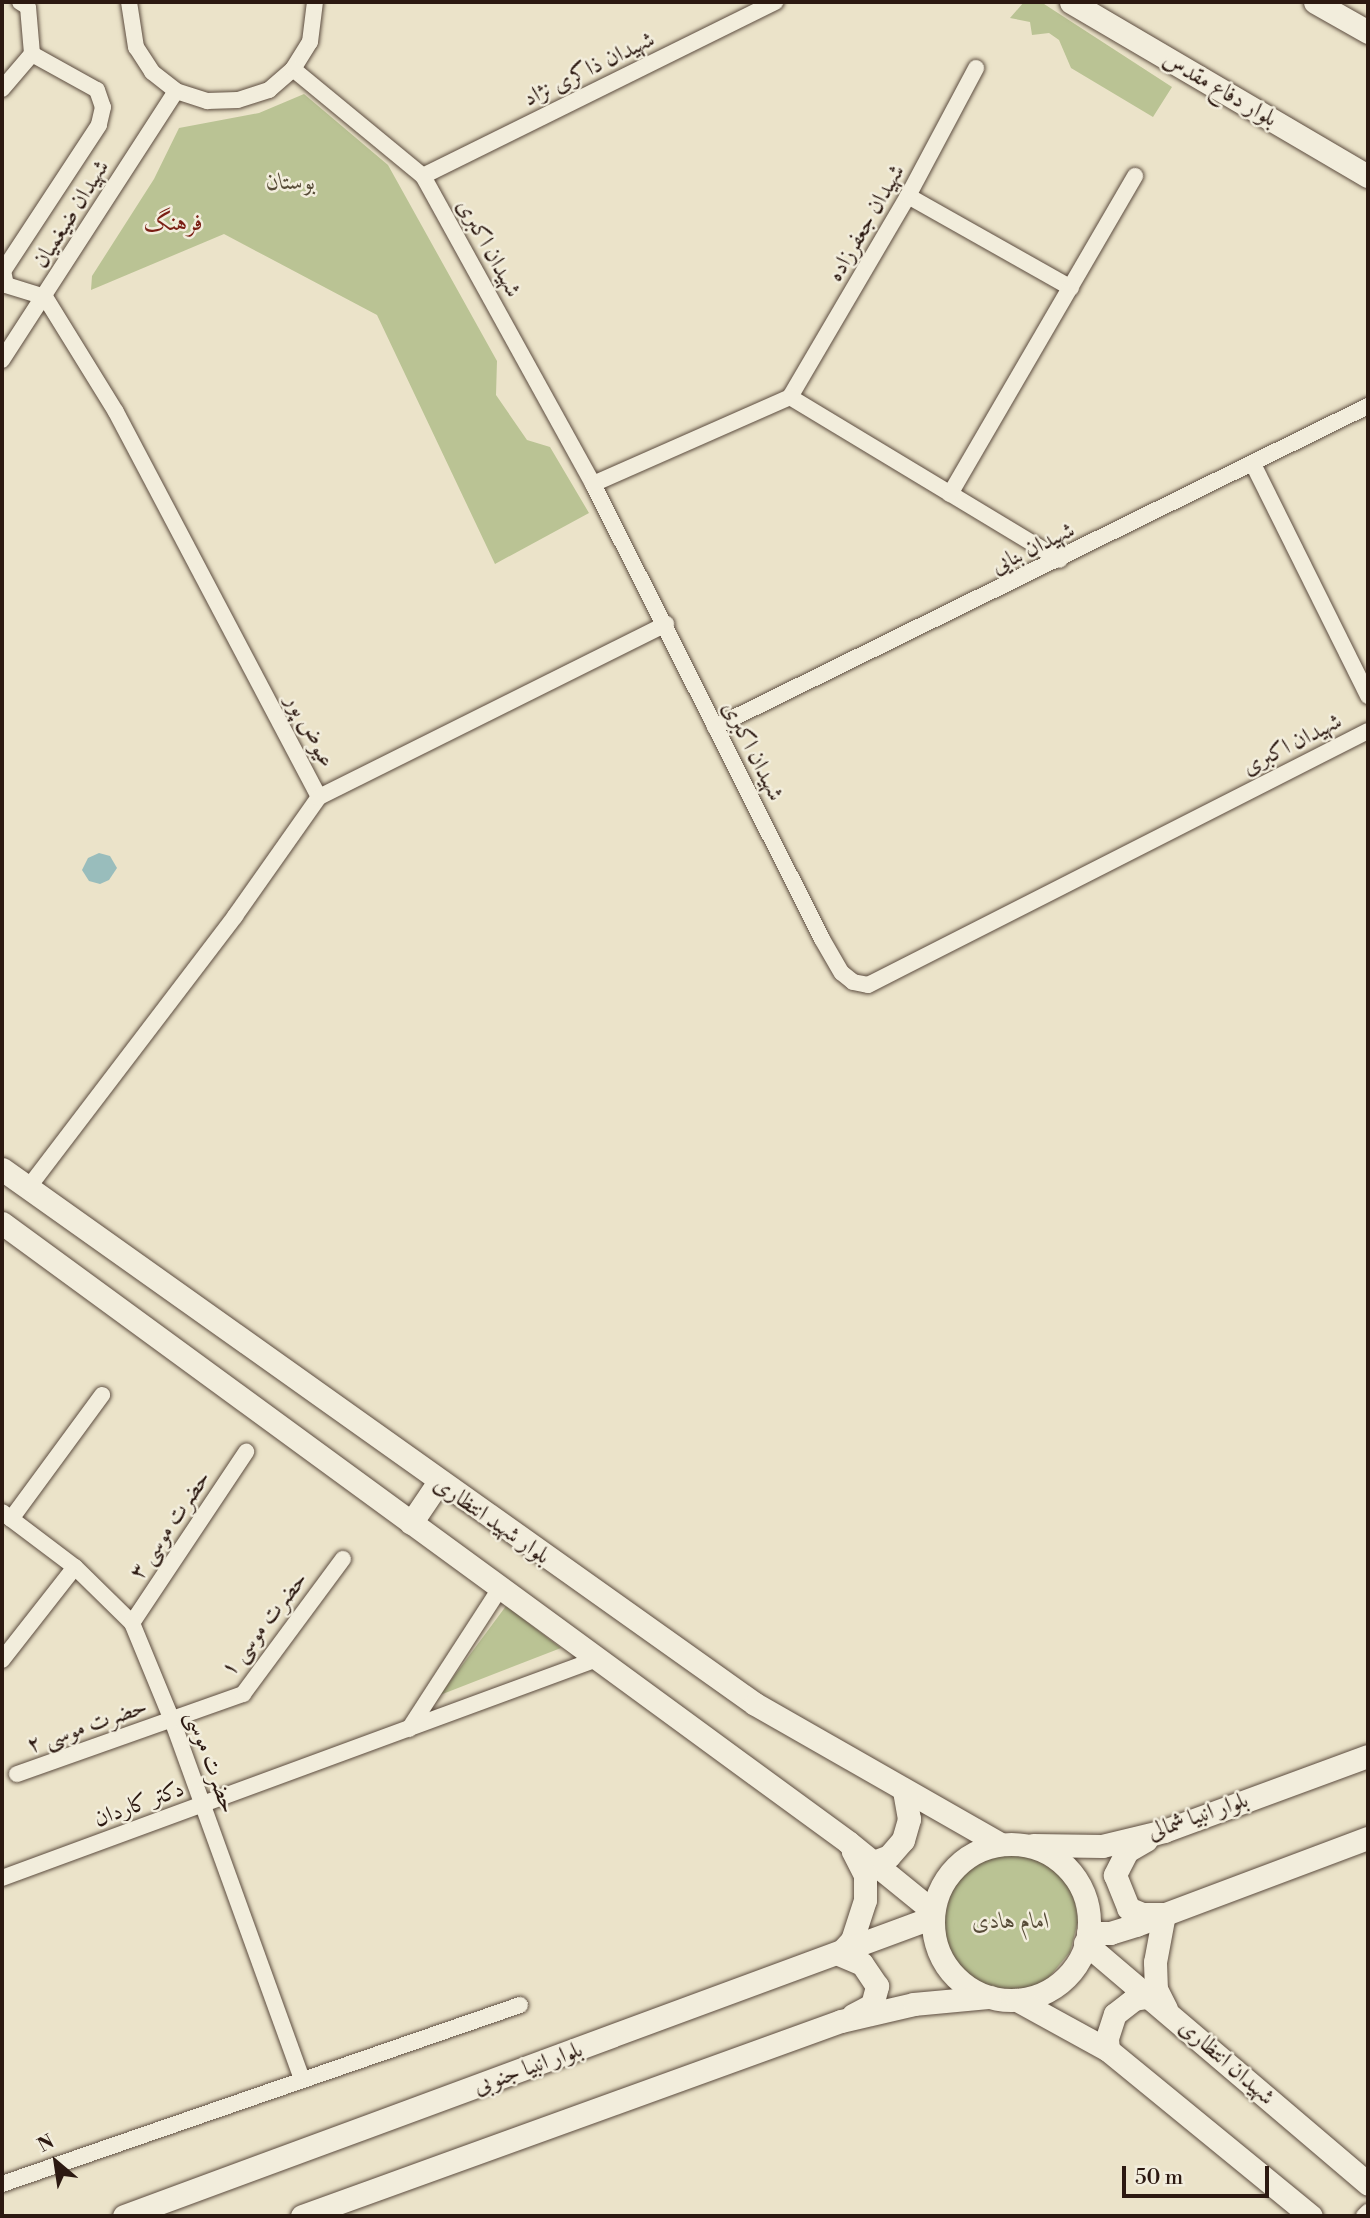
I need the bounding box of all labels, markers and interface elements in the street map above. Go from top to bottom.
street label: شهیدان ذاکری نژاد [519,25,659,113]
street label: بلوار دفاع مقدس [1158,45,1282,133]
street label: شهیدان ضیغمیان [27,155,115,273]
street label: شهیدان جعفرزاده [821,159,911,287]
park label: بوستان [266,168,316,196]
street label: شهیدان اکبری [451,194,527,302]
district label: فرهنگ [143,210,203,238]
street label: شهیدان بنایی [987,516,1079,580]
street label: عیوض پور [279,690,341,772]
street label: شهیدان اکبری [716,697,790,805]
street label: شهیدان اکبری [1238,707,1346,781]
street label: حضرت موسی ۳ [124,1465,216,1585]
street label: بلوار شهید انتظاری [428,1470,556,1570]
street label: حضرت موسی ۱ [215,1566,313,1682]
street label: حضرت موسی ۲ [23,1693,151,1759]
street label: حضرت موسی [180,1707,242,1817]
street label: دکتر کاردان [90,1775,188,1833]
street label: بلوار انبیا شمالی [1144,1786,1252,1846]
park label: امام هادی [972,1907,1050,1935]
street label: شهیدان انتظاری [1174,2013,1280,2111]
street label: بلوار انبیا جنوبی [470,2036,586,2100]
north arrow [21,2127,91,2197]
text: N [33,2129,58,2158]
scale bar [1125,2152,1272,2196]
text: 50 m [1135,2165,1183,2191]

